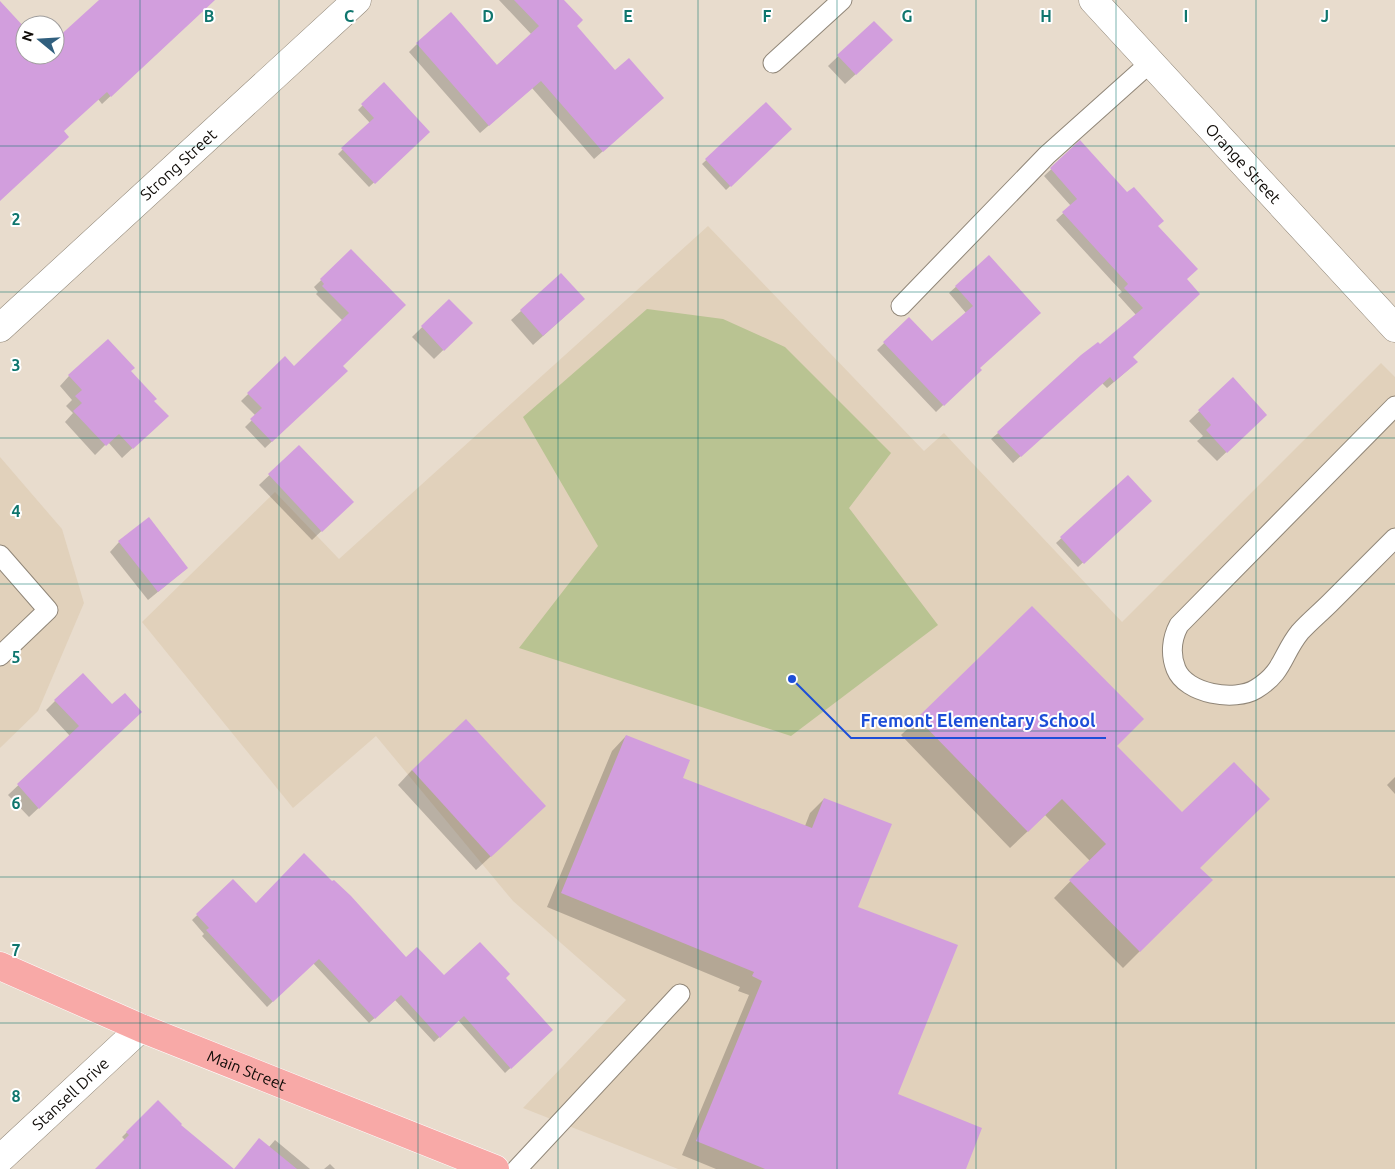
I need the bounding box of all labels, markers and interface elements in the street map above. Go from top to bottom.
text: B [204,7,214,25]
text: C [344,7,354,25]
text: D [482,7,494,25]
text: E [623,7,633,25]
text: F [763,7,772,25]
text: G [901,7,913,25]
text: H [1040,7,1052,25]
text: I [1184,7,1188,25]
text: J [1321,7,1329,25]
north arrow [15,15,65,65]
text: N [18,29,37,43]
street label: Orange Street [1202,120,1285,208]
street label: Strong Street [136,124,220,204]
text: 2 [11,210,21,228]
text: 3 [11,356,21,374]
text: 4 [11,502,21,520]
text: 5 [11,648,21,666]
callout: Fremont Elementary School [851,705,1106,738]
text: Fremont Elementary School [861,710,1096,730]
text: 6 [11,794,21,812]
text: 7 [11,941,21,959]
street label: Main Street [205,1046,290,1094]
street label: Stansell Drive [28,1054,112,1134]
text: 8 [11,1087,21,1105]

